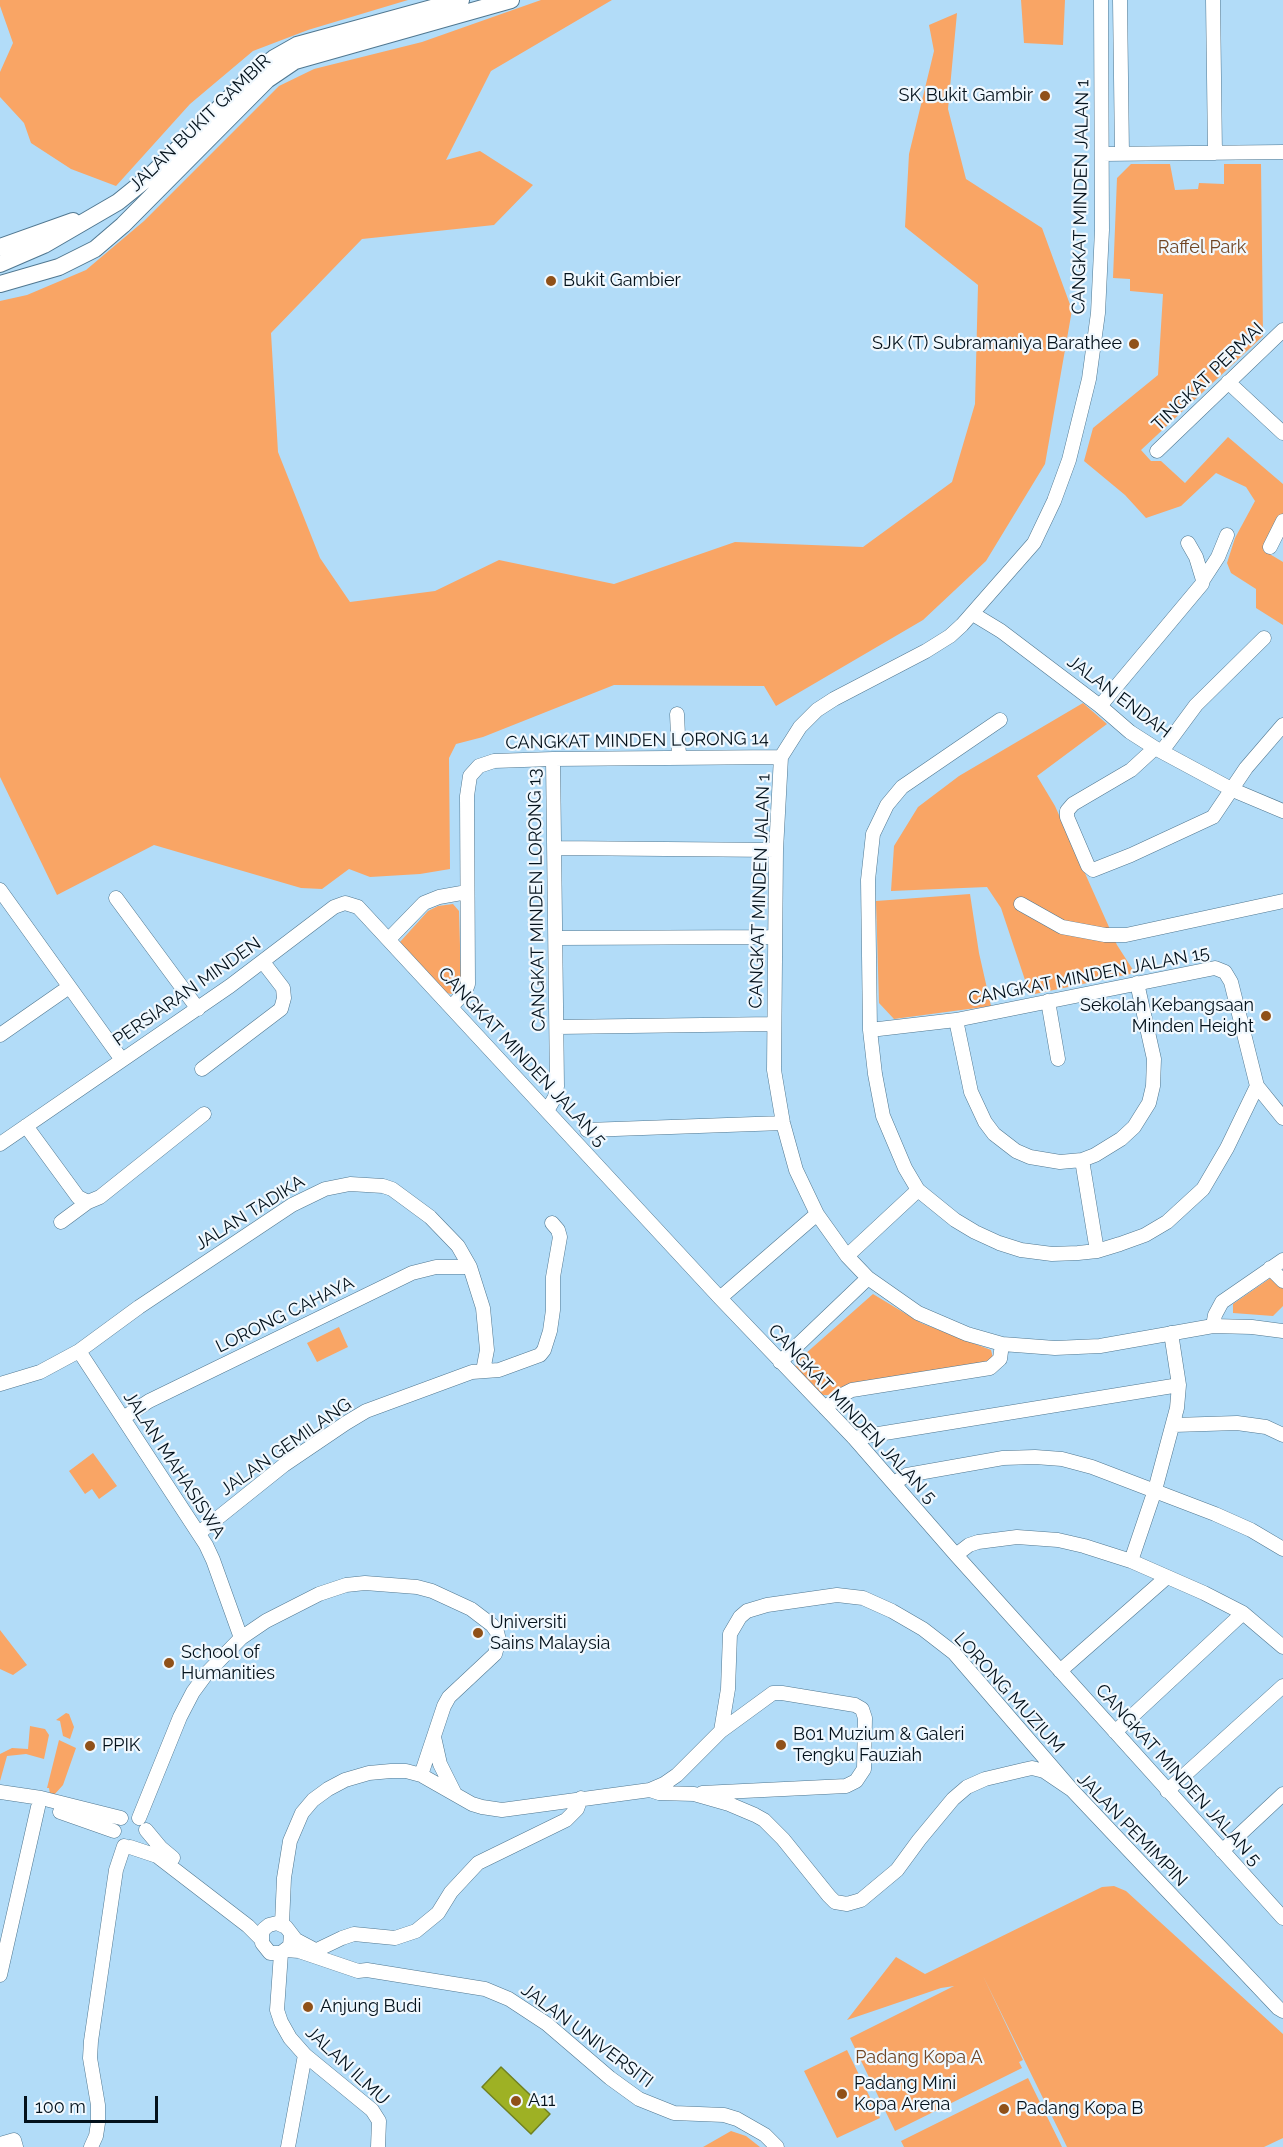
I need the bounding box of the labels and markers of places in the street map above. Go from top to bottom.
place label: SK Bukit Gambir [899,85,1033,107]
marker: SK Bukit Gambir [1038,89,1052,103]
place label: Bukit Gambier [563,270,681,292]
marker: Bukit Gambier [544,274,558,288]
place label: SJK (T) Subramaniya Barathee [872,333,1122,355]
marker: SJK (T) Subramaniya Barathee [1127,337,1141,351]
place label: Sekolah Kebangsaan Minden Height [1080,995,1254,1038]
marker: Sekolah Kebangsaan Minden Height [1259,1009,1273,1023]
place label: Universiti Sains Malaysia [490,1612,610,1654]
marker: Universiti Sains Malaysia [471,1626,485,1640]
place label: School of Humanities [181,1642,275,1684]
marker: School of Humanities [162,1656,176,1670]
place label: B01 Muzium & Galeri Tengku Fauziah [793,1724,964,1766]
place label: PPIK [102,1735,140,1757]
marker: B01 Muzium & Galeri Tengku Fauziah [774,1738,788,1752]
marker: PPIK [83,1739,97,1753]
place label: Anjung Budi [320,1996,421,2018]
marker: Anjung Budi [301,2000,315,2014]
place label: Padang Mini Kopa Arena [854,2073,956,2116]
marker: Padang Mini Kopa Arena [835,2087,849,2101]
place label: A11 [528,2090,556,2112]
marker: A11 [509,2094,523,2108]
place label: Padang Kopa B [1016,2098,1143,2120]
marker: Padang Kopa B [997,2102,1011,2116]

